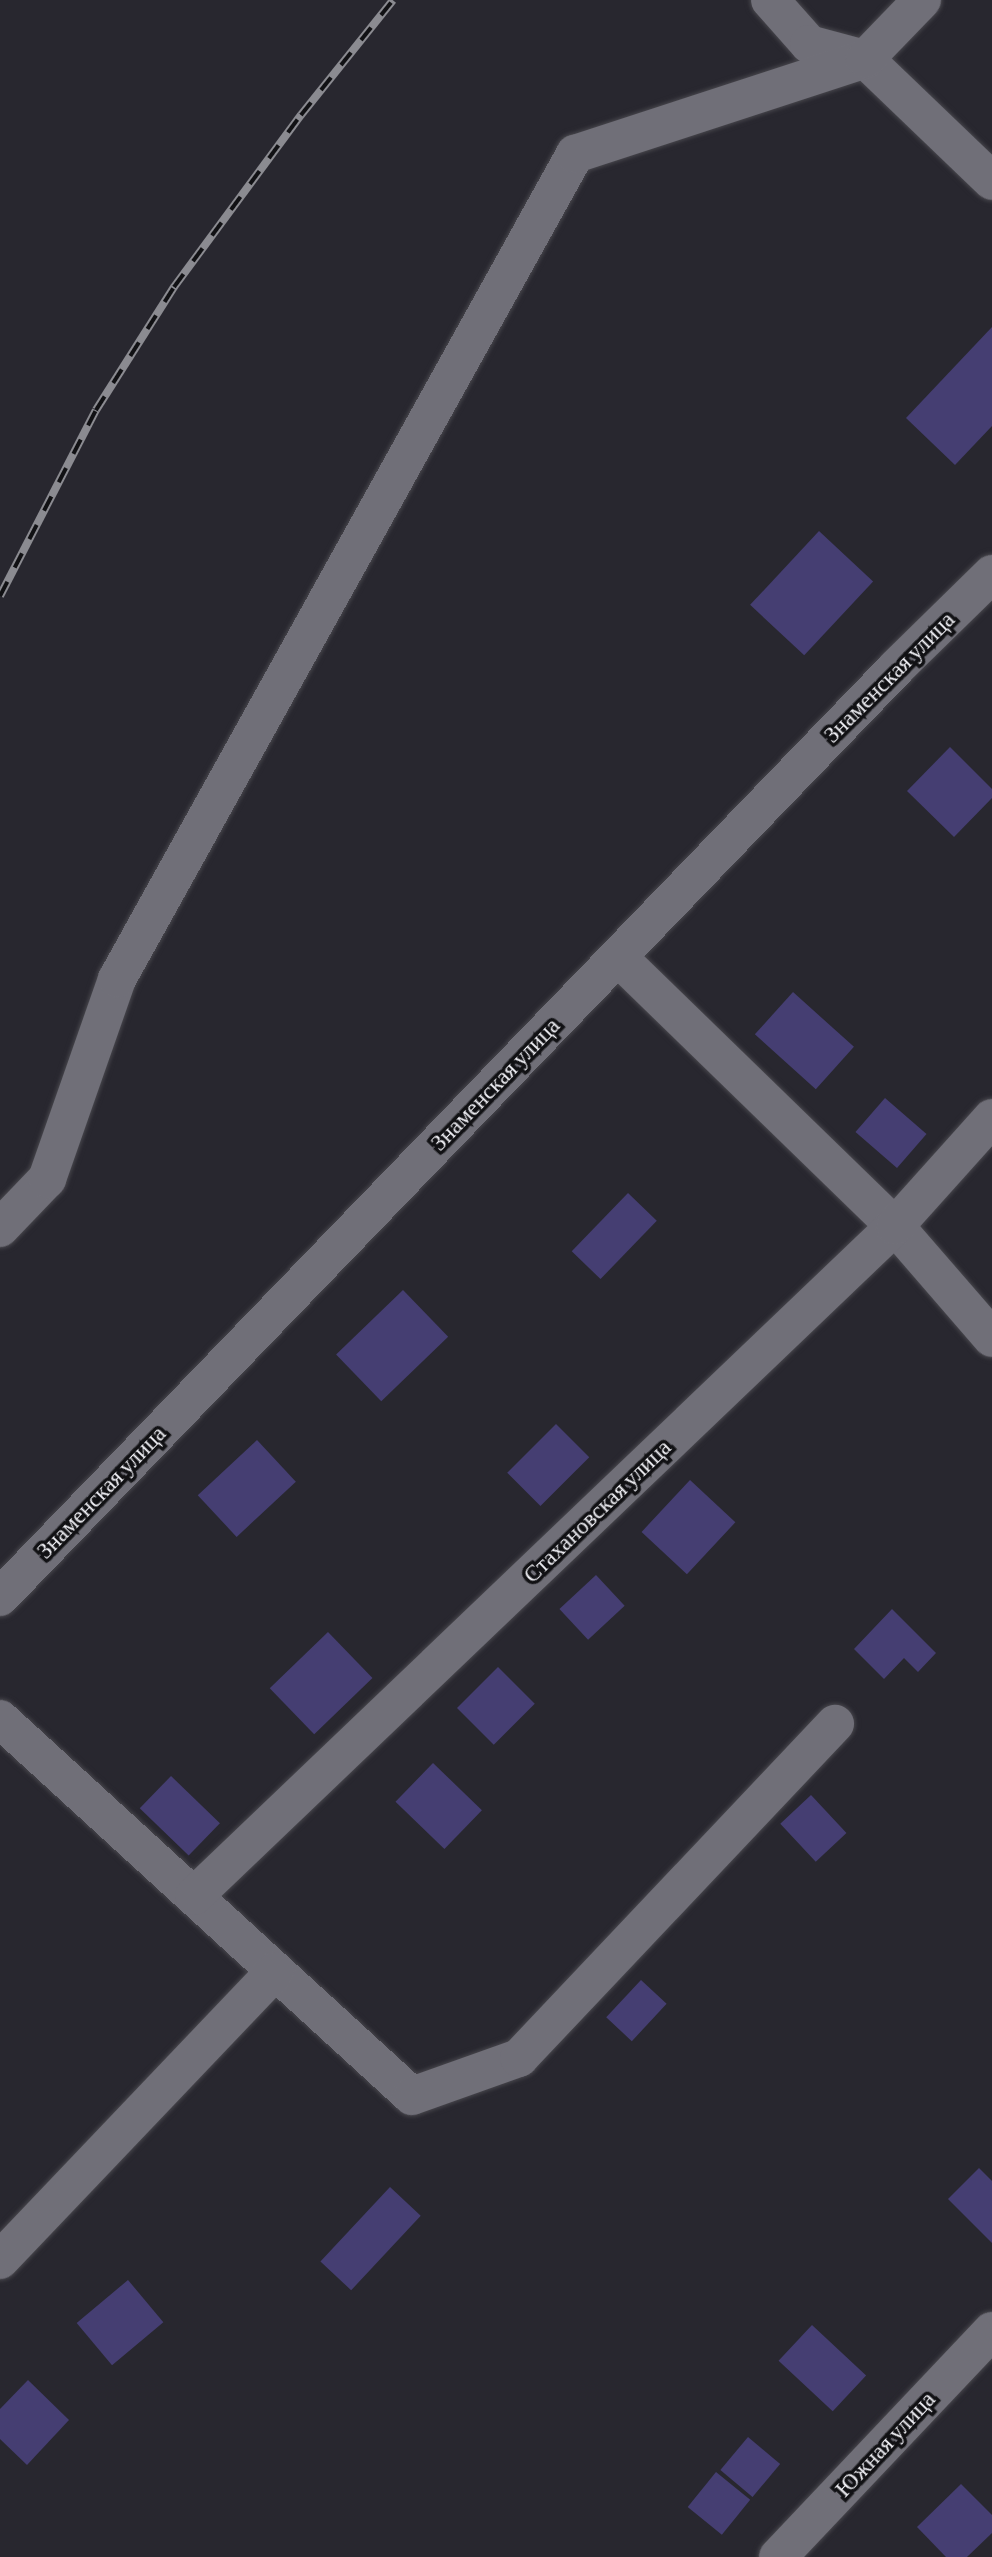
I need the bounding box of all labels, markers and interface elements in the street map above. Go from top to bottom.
street label: Знаменская улица [818,606,960,748]
street label: Знаменская улица [425,1012,565,1156]
street label: Знаменская улица [31,1420,171,1564]
street label: Стахановская улица [517,1434,677,1588]
street label: Южная улица [829,2386,941,2502]

